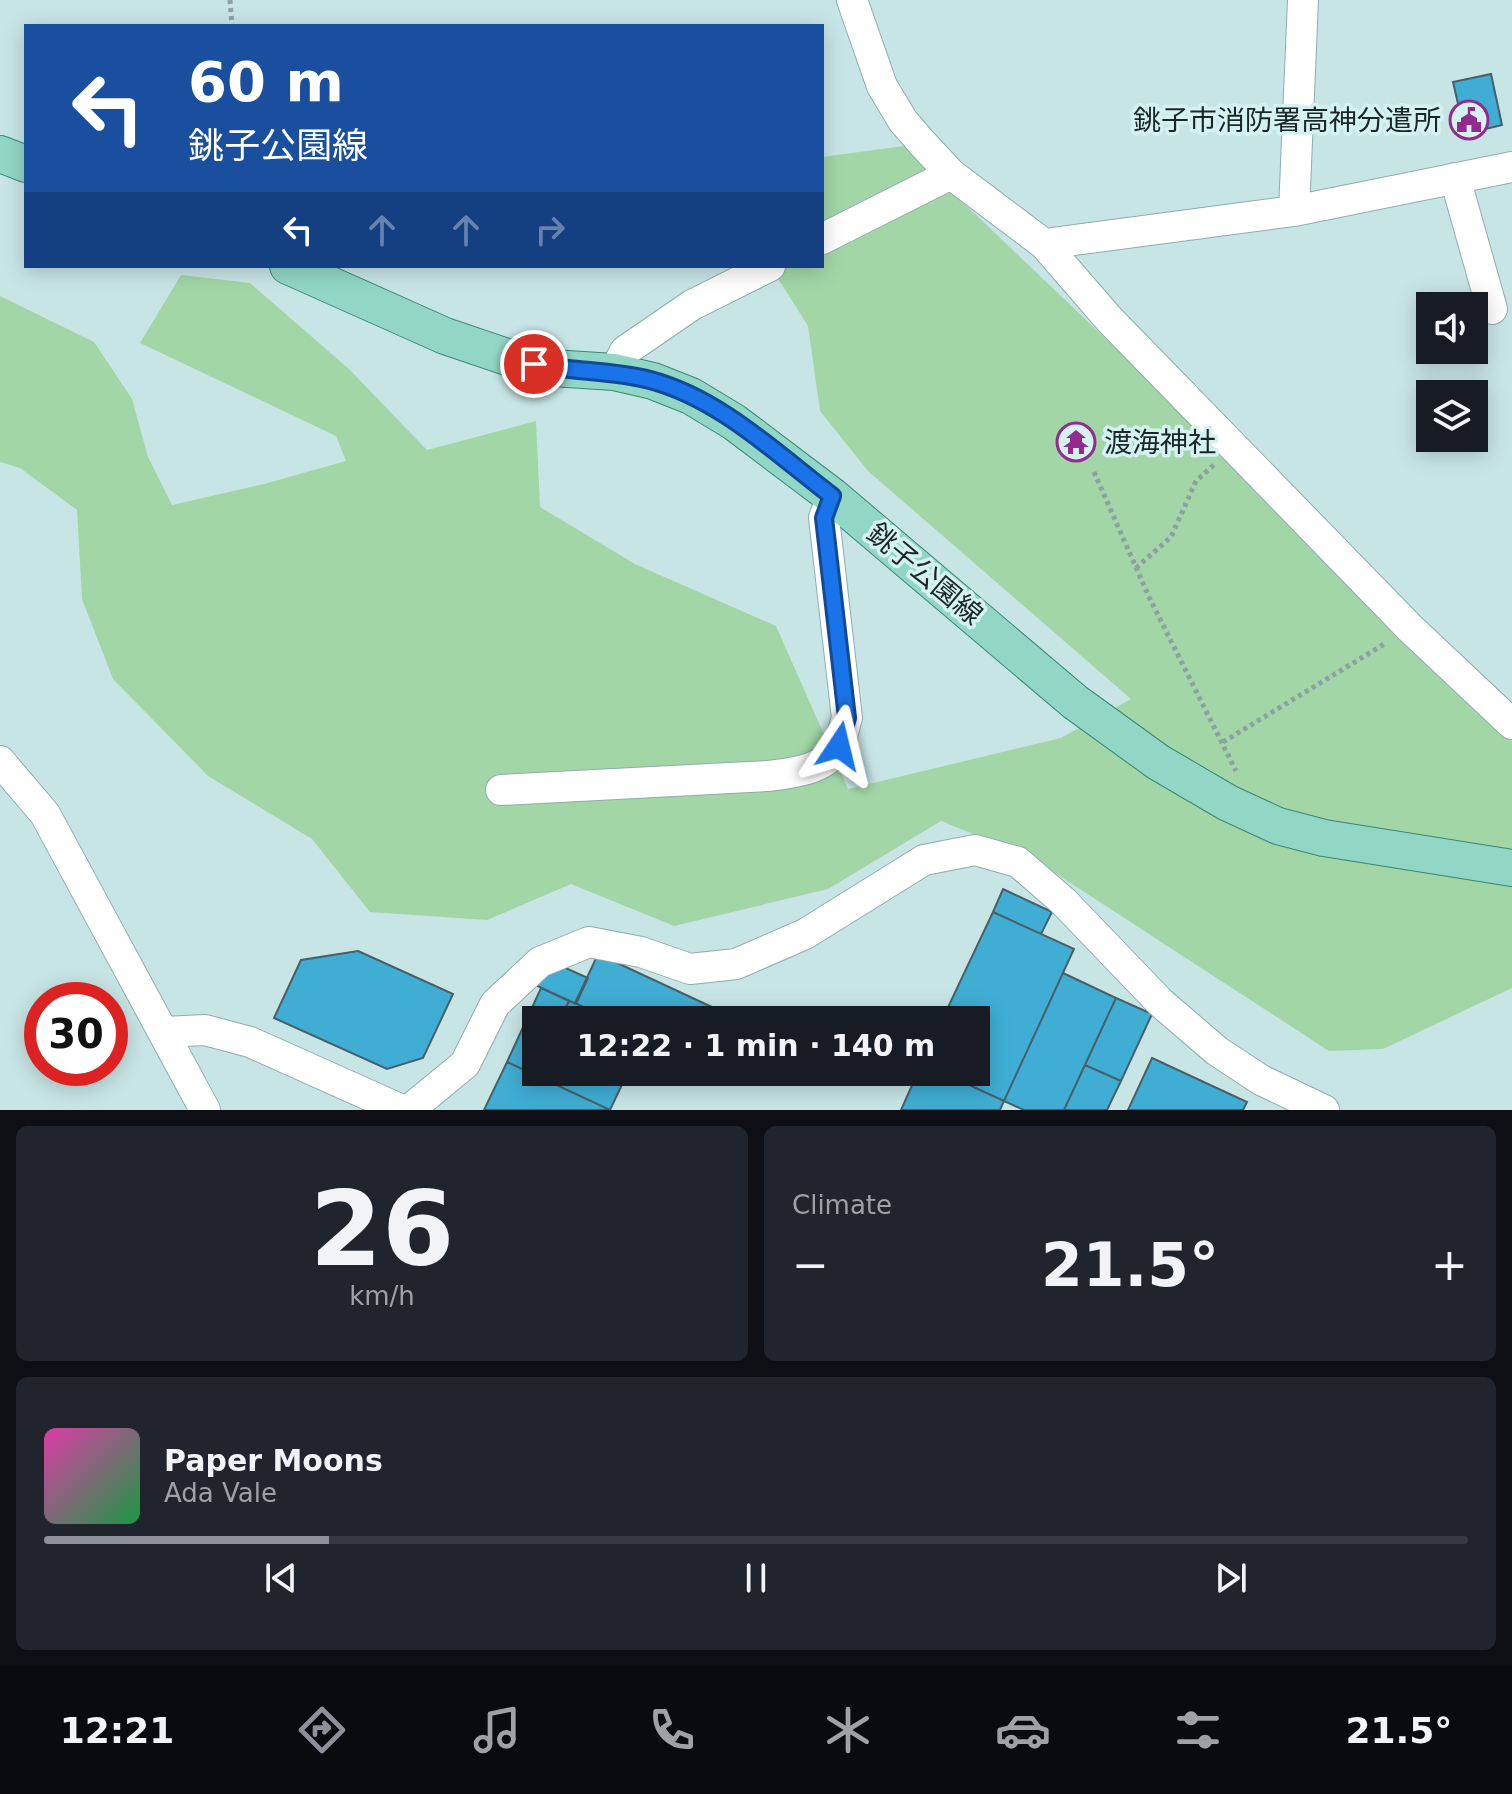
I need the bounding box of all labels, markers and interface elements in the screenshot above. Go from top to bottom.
text: 60 m [188,49,344,114]
icon: left [56,56,160,160]
public building icon: 銚子市消防署高神分遣所 [1448,99,1490,141]
place label: 銚子市消防署高神分遣所 [1133,104,1441,137]
text: 銚子公園線 [188,125,368,166]
icon: left [276,208,320,252]
icon: ahead [360,208,404,252]
icon: ahead [444,208,488,252]
icon: right [528,208,572,252]
map controls [1416,292,1488,452]
button: sound [1416,292,1488,364]
pin [500,330,568,398]
icon: arrive [512,342,556,386]
button: layers [1416,380,1488,452]
temple icon: 渡海神社 [1055,421,1097,463]
place label: 渡海神社 [1104,426,1216,459]
street label: 銚子公園線 [861,516,989,632]
position arrow [797,704,881,788]
speed limit sign: 30 [24,982,128,1086]
text: 12:22 · 1 min · 140 m [577,1028,935,1063]
text: 26 [310,1168,454,1290]
text: Climate [792,1190,892,1220]
text: 21.5° [1041,1230,1219,1300]
text: − [792,1239,829,1290]
text: + [1431,1239,1468,1290]
text: km/h [349,1281,415,1311]
text: Paper Moons [164,1443,383,1478]
text: Ada Vale [164,1478,277,1508]
icon: previous [259,1556,303,1600]
icon: pause [734,1556,778,1600]
icon: next [1209,1556,1253,1600]
icon: directions [294,1702,350,1758]
icon: music [469,1702,525,1758]
icon: phone [644,1702,700,1758]
icon: climate [820,1702,876,1758]
icon: car [995,1702,1051,1758]
icon: filters [1170,1702,1226,1758]
text: 12:21 [60,1710,174,1751]
text: 21.5° [1345,1710,1452,1751]

